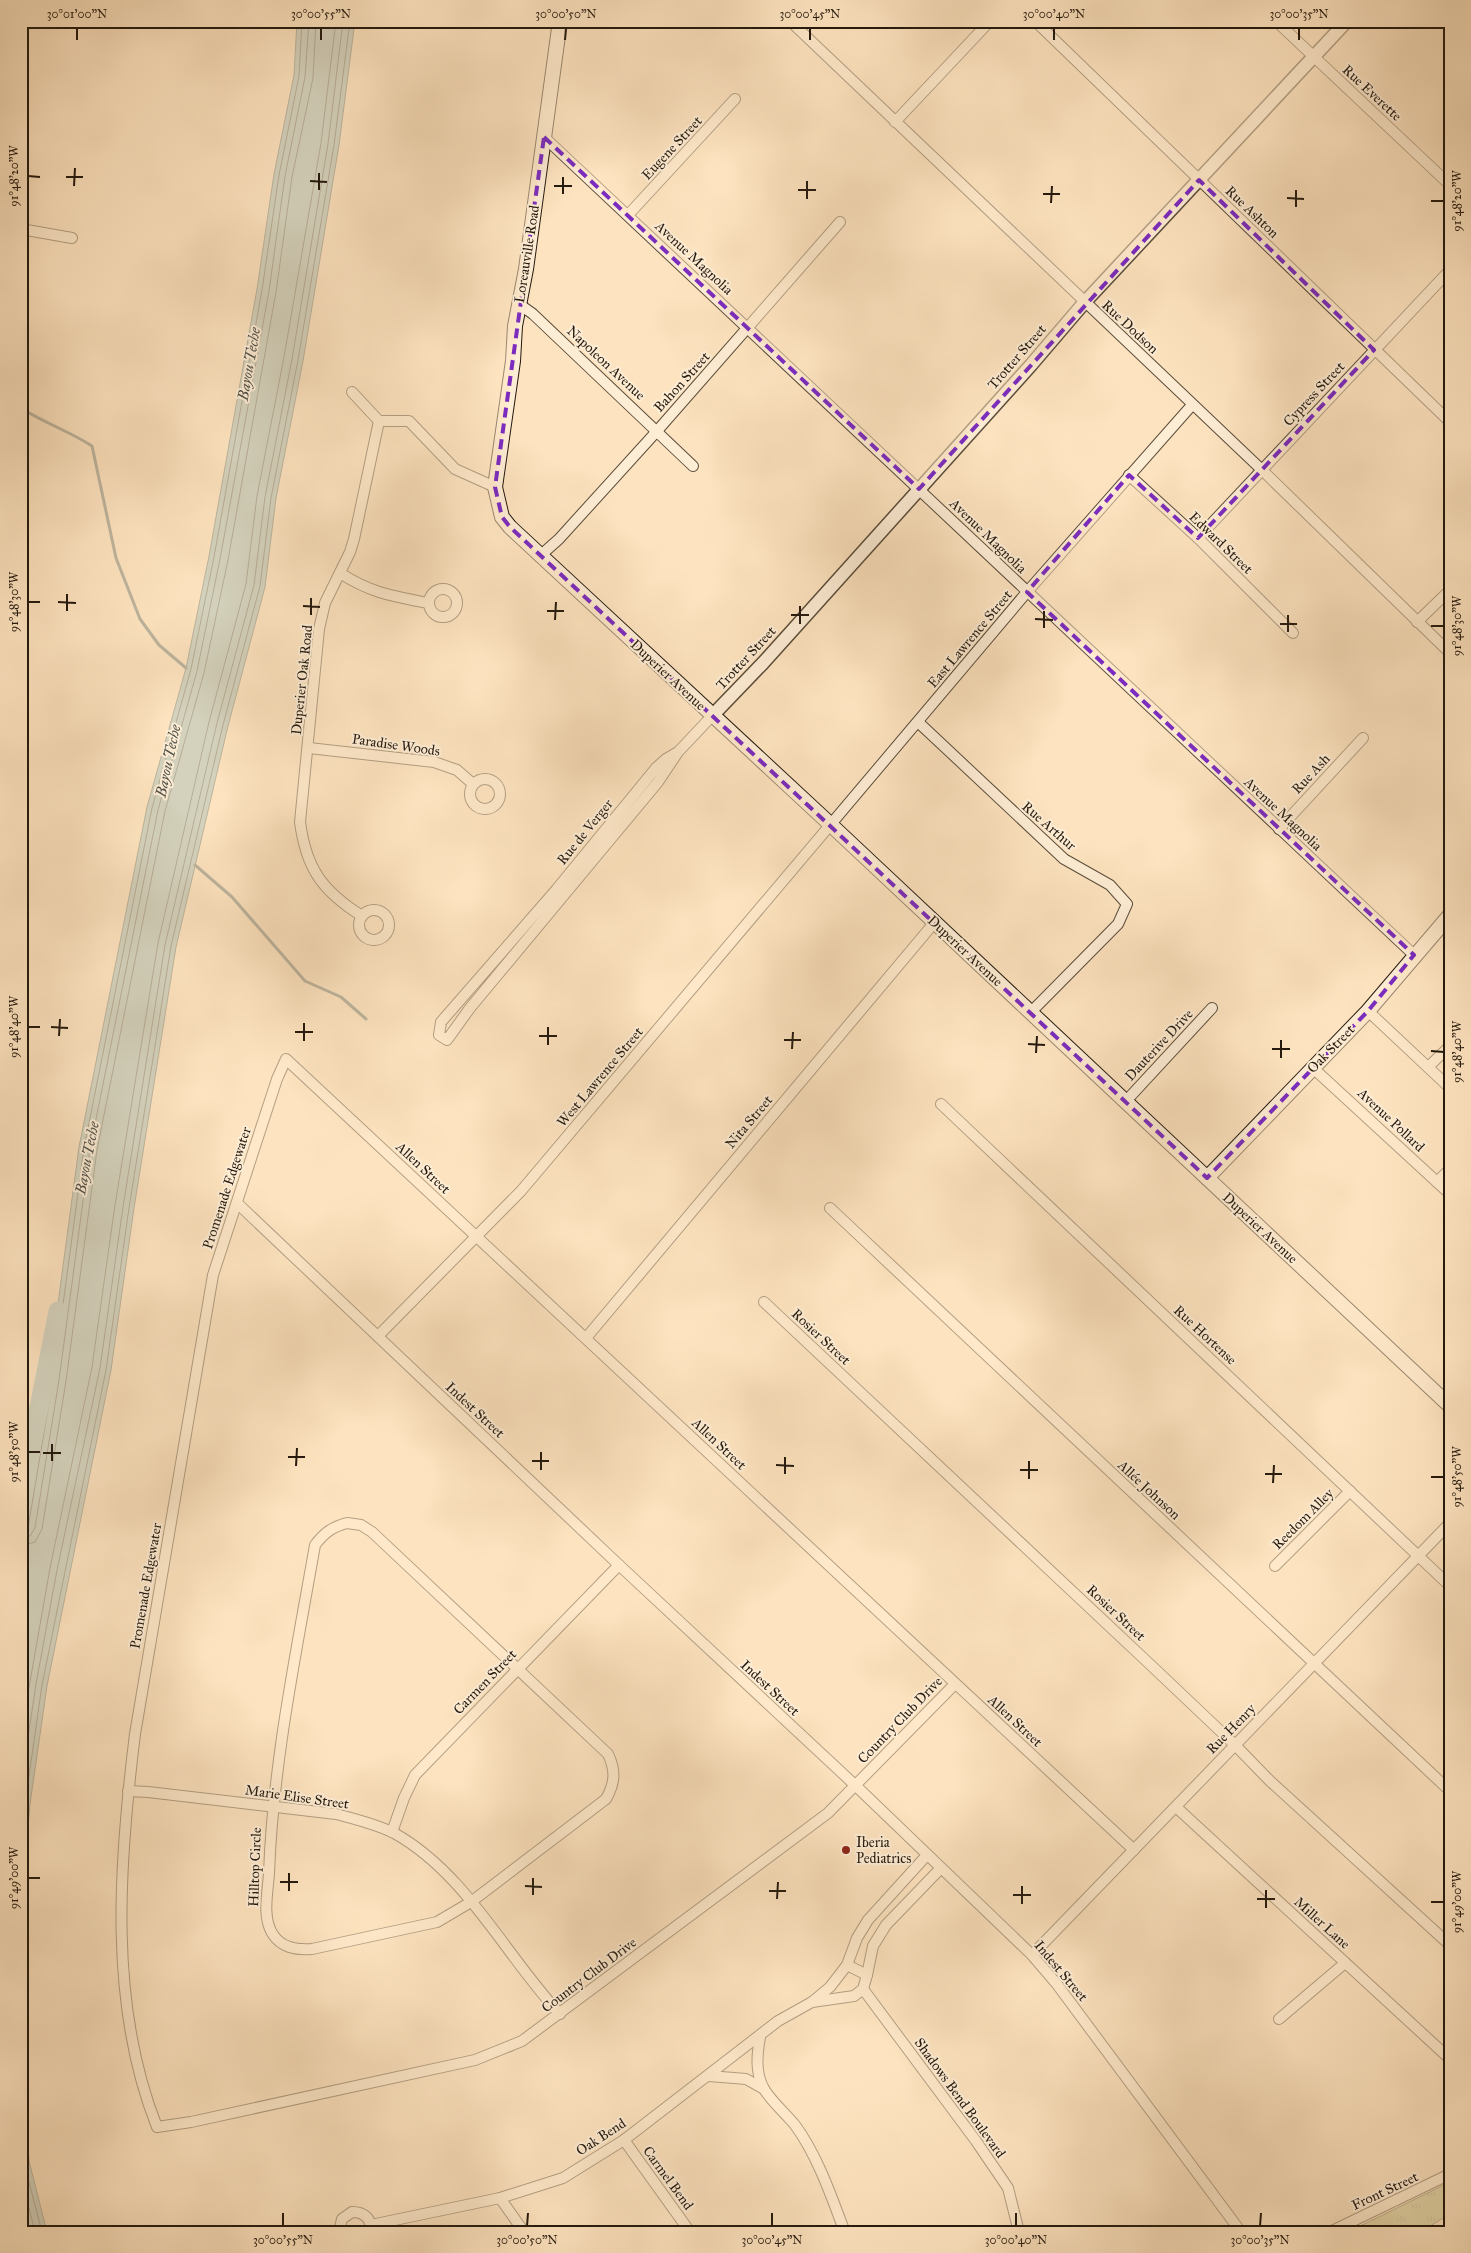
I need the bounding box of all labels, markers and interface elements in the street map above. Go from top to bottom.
text: 30°01'00"N [47,7,107,21]
text: 30°00'55"N [291,7,351,21]
text: 30°00'50"N [535,7,597,21]
text: 30°00'45"N [779,7,841,21]
text: 30°00'40"N [1023,7,1085,21]
text: 30°00'35"N [1269,7,1329,21]
street label: Rue Everette [1339,61,1405,125]
street label: Eugene Street [638,113,706,183]
text: 91°48'20"W [7,145,21,207]
text: 91°48'20"W [1450,170,1464,232]
street label: Rue Ashton [1222,182,1283,242]
street label: Loreauville Road [511,204,543,304]
street label: Avenue Magnolia [651,217,736,298]
street label: Rue Dodson [1098,297,1162,358]
street label: Trotter Street [984,321,1050,393]
street label: Napoleon Avenue [563,322,649,404]
water label: Bayou Teche [234,326,264,403]
street label: Bahon Street [650,348,714,416]
street label: Cypress Street [1280,358,1348,430]
street label: Avenue Magnolia [945,494,1030,577]
street label: Edward Street [1186,508,1256,578]
text: 91°48'30"W [7,571,21,632]
street label: East Lawrence Street [924,587,1016,691]
text: 91°48'30"W [1450,595,1464,656]
street label: Trotter Street [712,623,780,693]
street label: Duperier Oak Road [288,624,316,736]
street label: Duperier Avenue [627,636,709,714]
water label: Bayou Teche [151,723,185,800]
street label: Paradise Woods [351,730,441,760]
street label: Rue Ash [1288,750,1334,797]
street label: Avenue Magnolia [1240,773,1325,854]
street label: Rue de Verger [553,795,617,868]
street label: Rue Arthur [1018,798,1080,855]
street label: Duperier Avenue [924,912,1006,990]
text: 91°48'40"W [7,995,21,1058]
street label: Dauterive Drive [1121,1005,1197,1084]
text: 91°48'40"W [1450,1020,1464,1083]
street label: Oak Street [1304,1021,1358,1077]
street label: West Lawrence Street [553,1024,647,1130]
street label: Avenue Pollard [1353,1084,1428,1155]
street label: Nita Street [722,1092,776,1152]
water label: Bayou Teche [71,1120,103,1197]
street label: Promenade Edgewater [199,1124,255,1251]
street label: Allen Street [392,1138,454,1197]
street label: Duperier Avenue [1219,1189,1301,1267]
street label: Rue Hortense [1170,1302,1240,1368]
street label: Rosier Street [788,1305,854,1369]
street label: Indest Street [442,1378,508,1442]
street label: Allen Street [688,1414,750,1473]
text: 91°48'50"W [7,1421,21,1483]
text: 91°48'50"W [1450,1446,1464,1508]
street label: Allée Johnson [1113,1456,1184,1524]
street label: Reedom Alley [1269,1485,1337,1553]
street label: Promenade Edgewater [127,1521,166,1650]
street label: Rosier Street [1083,1581,1149,1645]
street label: Carmen Street [450,1646,520,1718]
street label: Indest Street [737,1656,803,1720]
street label: Country Club Drive [854,1673,946,1767]
street label: Allen Street [984,1691,1046,1750]
street label: Rue Henry [1203,1700,1259,1758]
street label: Marie Elise Street [244,1781,350,1813]
street label: Hilltop Circle [245,1827,265,1907]
place label: Iberia Pediatrics [856,1834,911,1867]
marker: Iberia Pediatrics [840,1844,852,1856]
text: 91°49'00"W [7,1846,21,1909]
text: 91°49'00"W [1450,1870,1464,1933]
street label: Miller Lane [1290,1893,1354,1953]
street label: Country Club Drive [538,1934,640,2016]
street label: Indest Street [1031,1937,1091,2005]
street label: Shadows Bend Boulevard [911,2035,1009,2161]
street label: Oak Bend [573,2115,629,2159]
street label: Carmel Bend [639,2143,697,2213]
street label: Front Street [1349,2168,1421,2214]
text: 30°00'55"N [253,2233,313,2247]
text: 30°00'50"N [496,2233,558,2247]
text: 30°00'45"N [741,2233,803,2247]
text: 30°00'40"N [985,2233,1047,2247]
text: 30°00'35"N [1230,2233,1290,2247]

